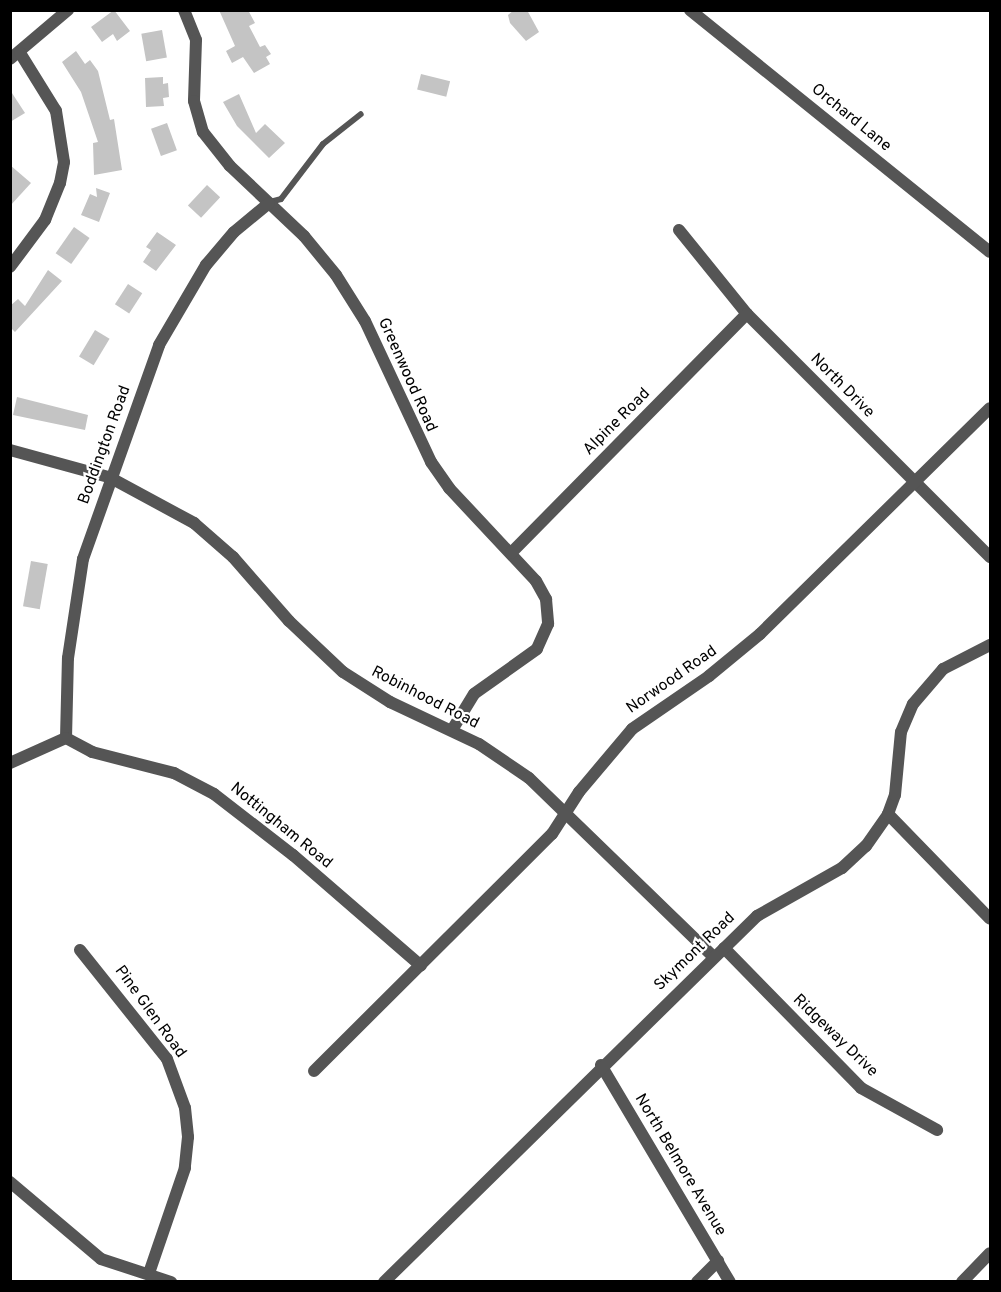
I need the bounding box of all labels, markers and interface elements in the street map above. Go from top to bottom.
street label: Orchard Lane [807,80,895,156]
street label: Greenwood Road [373,315,441,435]
street label: North Drive [806,350,878,422]
street label: Boddington Road [75,383,135,507]
street label: Alpine Road [580,385,654,459]
street label: Norwood Road [623,642,721,718]
street label: Robinhood Road [368,663,482,733]
street label: Nottingham Road [226,779,336,873]
street label: Skymont Road [651,909,739,995]
street label: Pine Glen Road [110,962,190,1062]
street label: Ridgeway Drive [788,991,882,1081]
street label: North Belmore Avenue [630,1090,730,1240]

